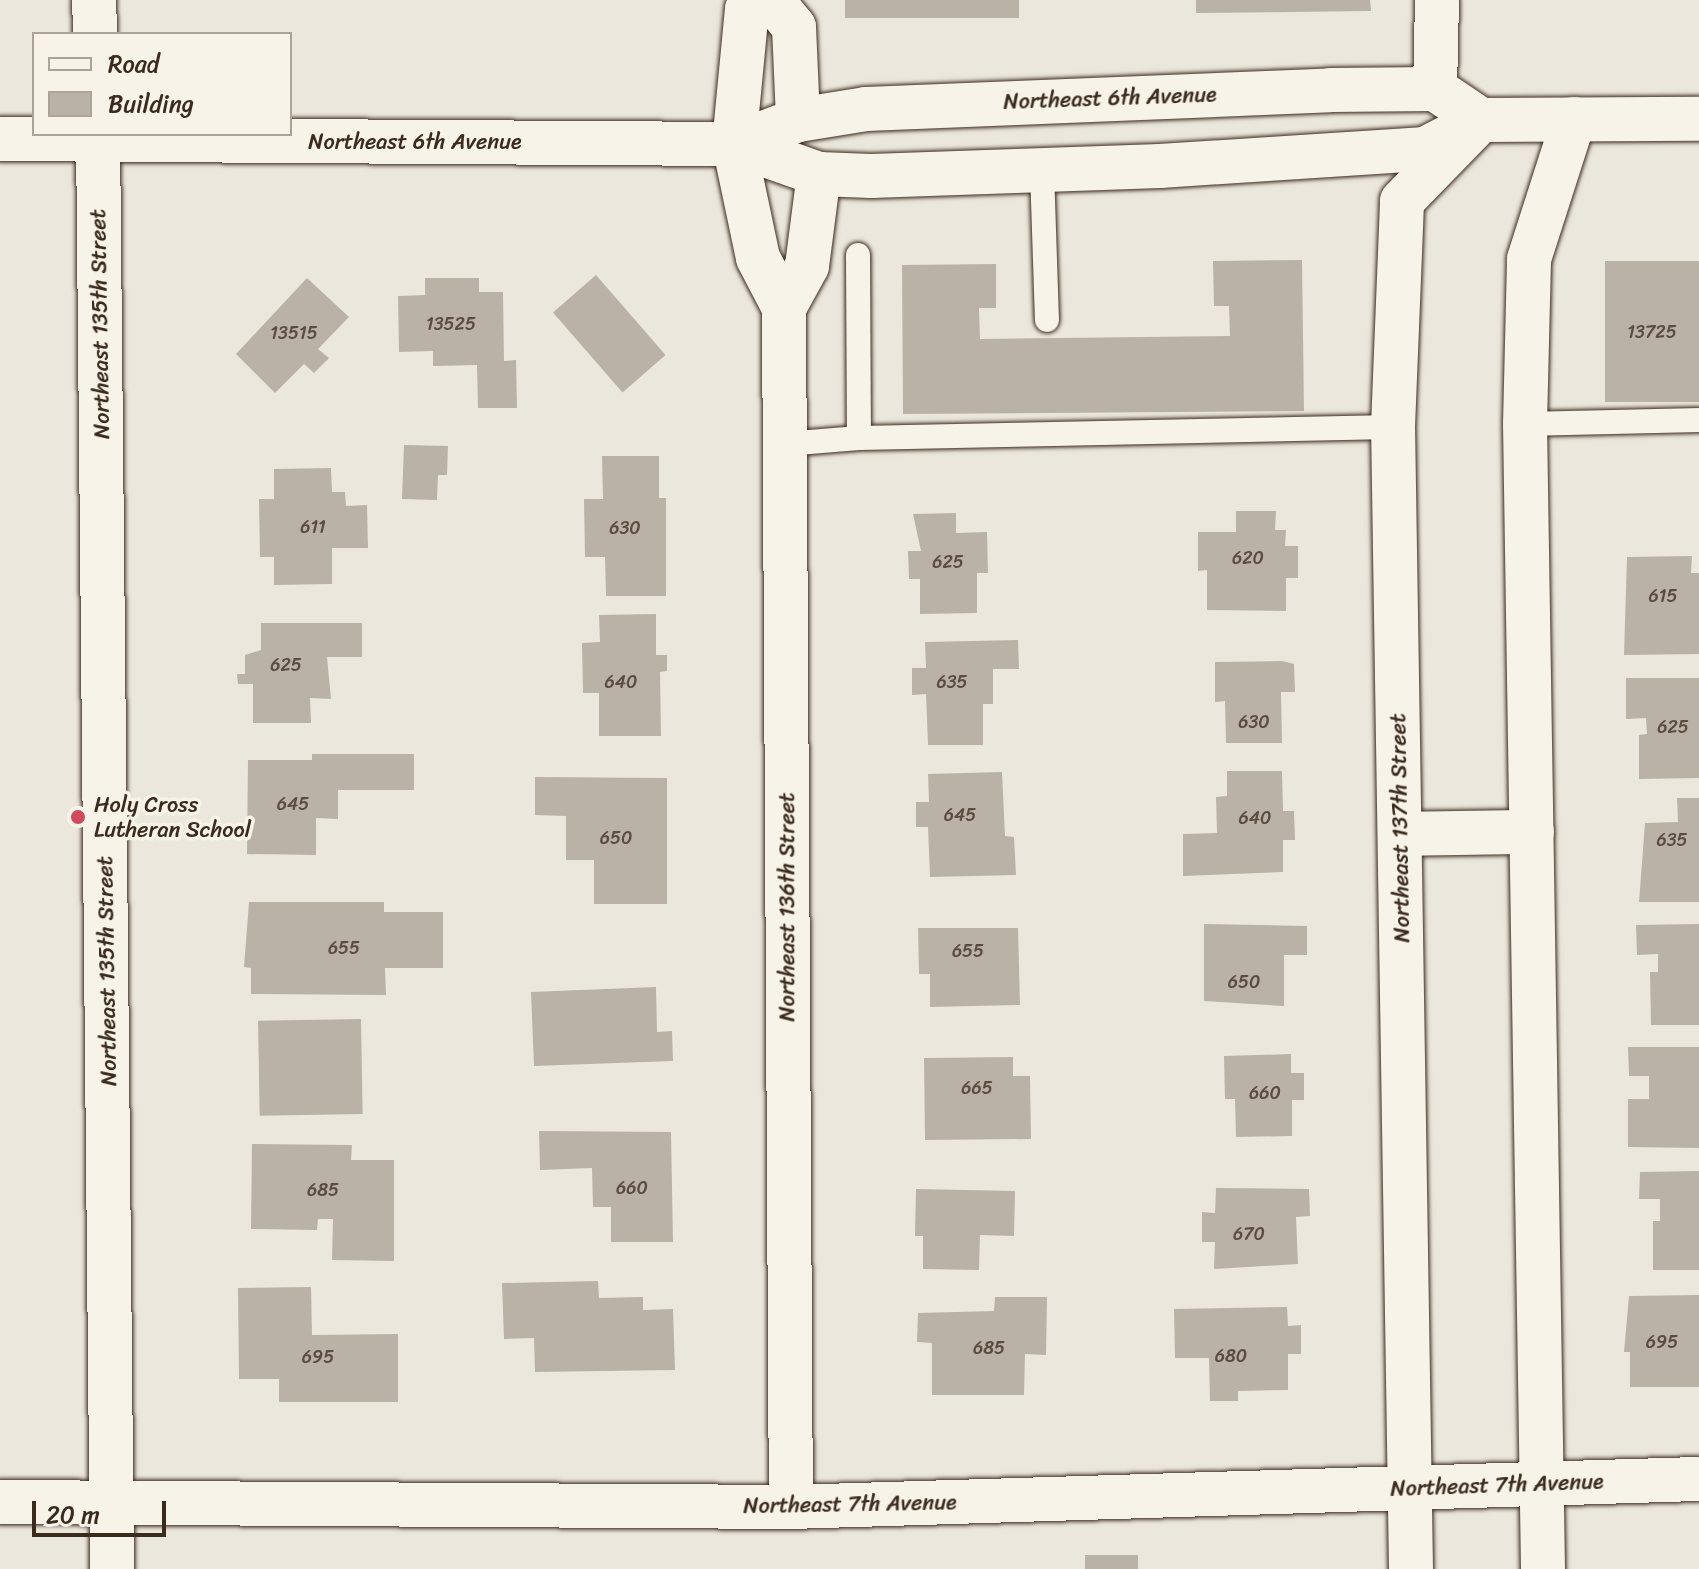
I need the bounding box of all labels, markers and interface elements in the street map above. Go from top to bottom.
legend [32,32,292,136]
text: Road [108,43,159,85]
street label: Northeast 6th Avenue [1003,81,1217,115]
text: Building [108,83,194,125]
street label: Northeast 6th Avenue [308,129,522,155]
street label: Northeast 135th Street [85,209,115,439]
house number: 13525 [426,313,476,335]
house number: 13725 [1627,321,1677,343]
house number: 13515 [270,322,318,344]
house number: 611 [300,516,326,538]
house number: 630 [609,517,641,539]
house number: 620 [1232,547,1264,569]
house number: 625 [932,551,964,573]
house number: 615 [1649,585,1677,607]
house number: 625 [270,654,302,676]
house number: 640 [605,671,637,693]
house number: 635 [936,671,968,693]
house number: 630 [1238,711,1270,733]
street label: Northeast 137th Street [1385,713,1415,943]
house number: 625 [1657,716,1689,738]
place label: Holy Cross Lutheran School [94,791,251,842]
street label: Northeast 136th Street [774,792,800,1022]
house number: 645 [277,793,309,815]
house number: 645 [944,804,976,826]
house number: 640 [1239,807,1271,829]
marker: Holy Cross Lutheran School [69,808,87,826]
house number: 650 [600,827,632,849]
house number: 635 [1656,829,1688,851]
street label: Northeast 135th Street [92,856,122,1086]
house number: 655 [328,937,360,959]
house number: 655 [952,940,984,962]
house number: 650 [1228,971,1260,993]
house number: 665 [961,1077,993,1099]
house number: 660 [1249,1082,1281,1104]
house number: 660 [616,1177,648,1199]
house number: 685 [307,1179,339,1201]
house number: 670 [1233,1223,1265,1245]
house number: 695 [1646,1331,1678,1353]
house number: 685 [973,1337,1005,1359]
house number: 680 [1215,1345,1247,1367]
house number: 695 [302,1346,334,1368]
street label: Northeast 7th Avenue [1390,1468,1604,1502]
scale bar [36,1485,170,1535]
street label: Northeast 7th Avenue [743,1489,957,1519]
text: 20 m [46,1494,100,1536]

